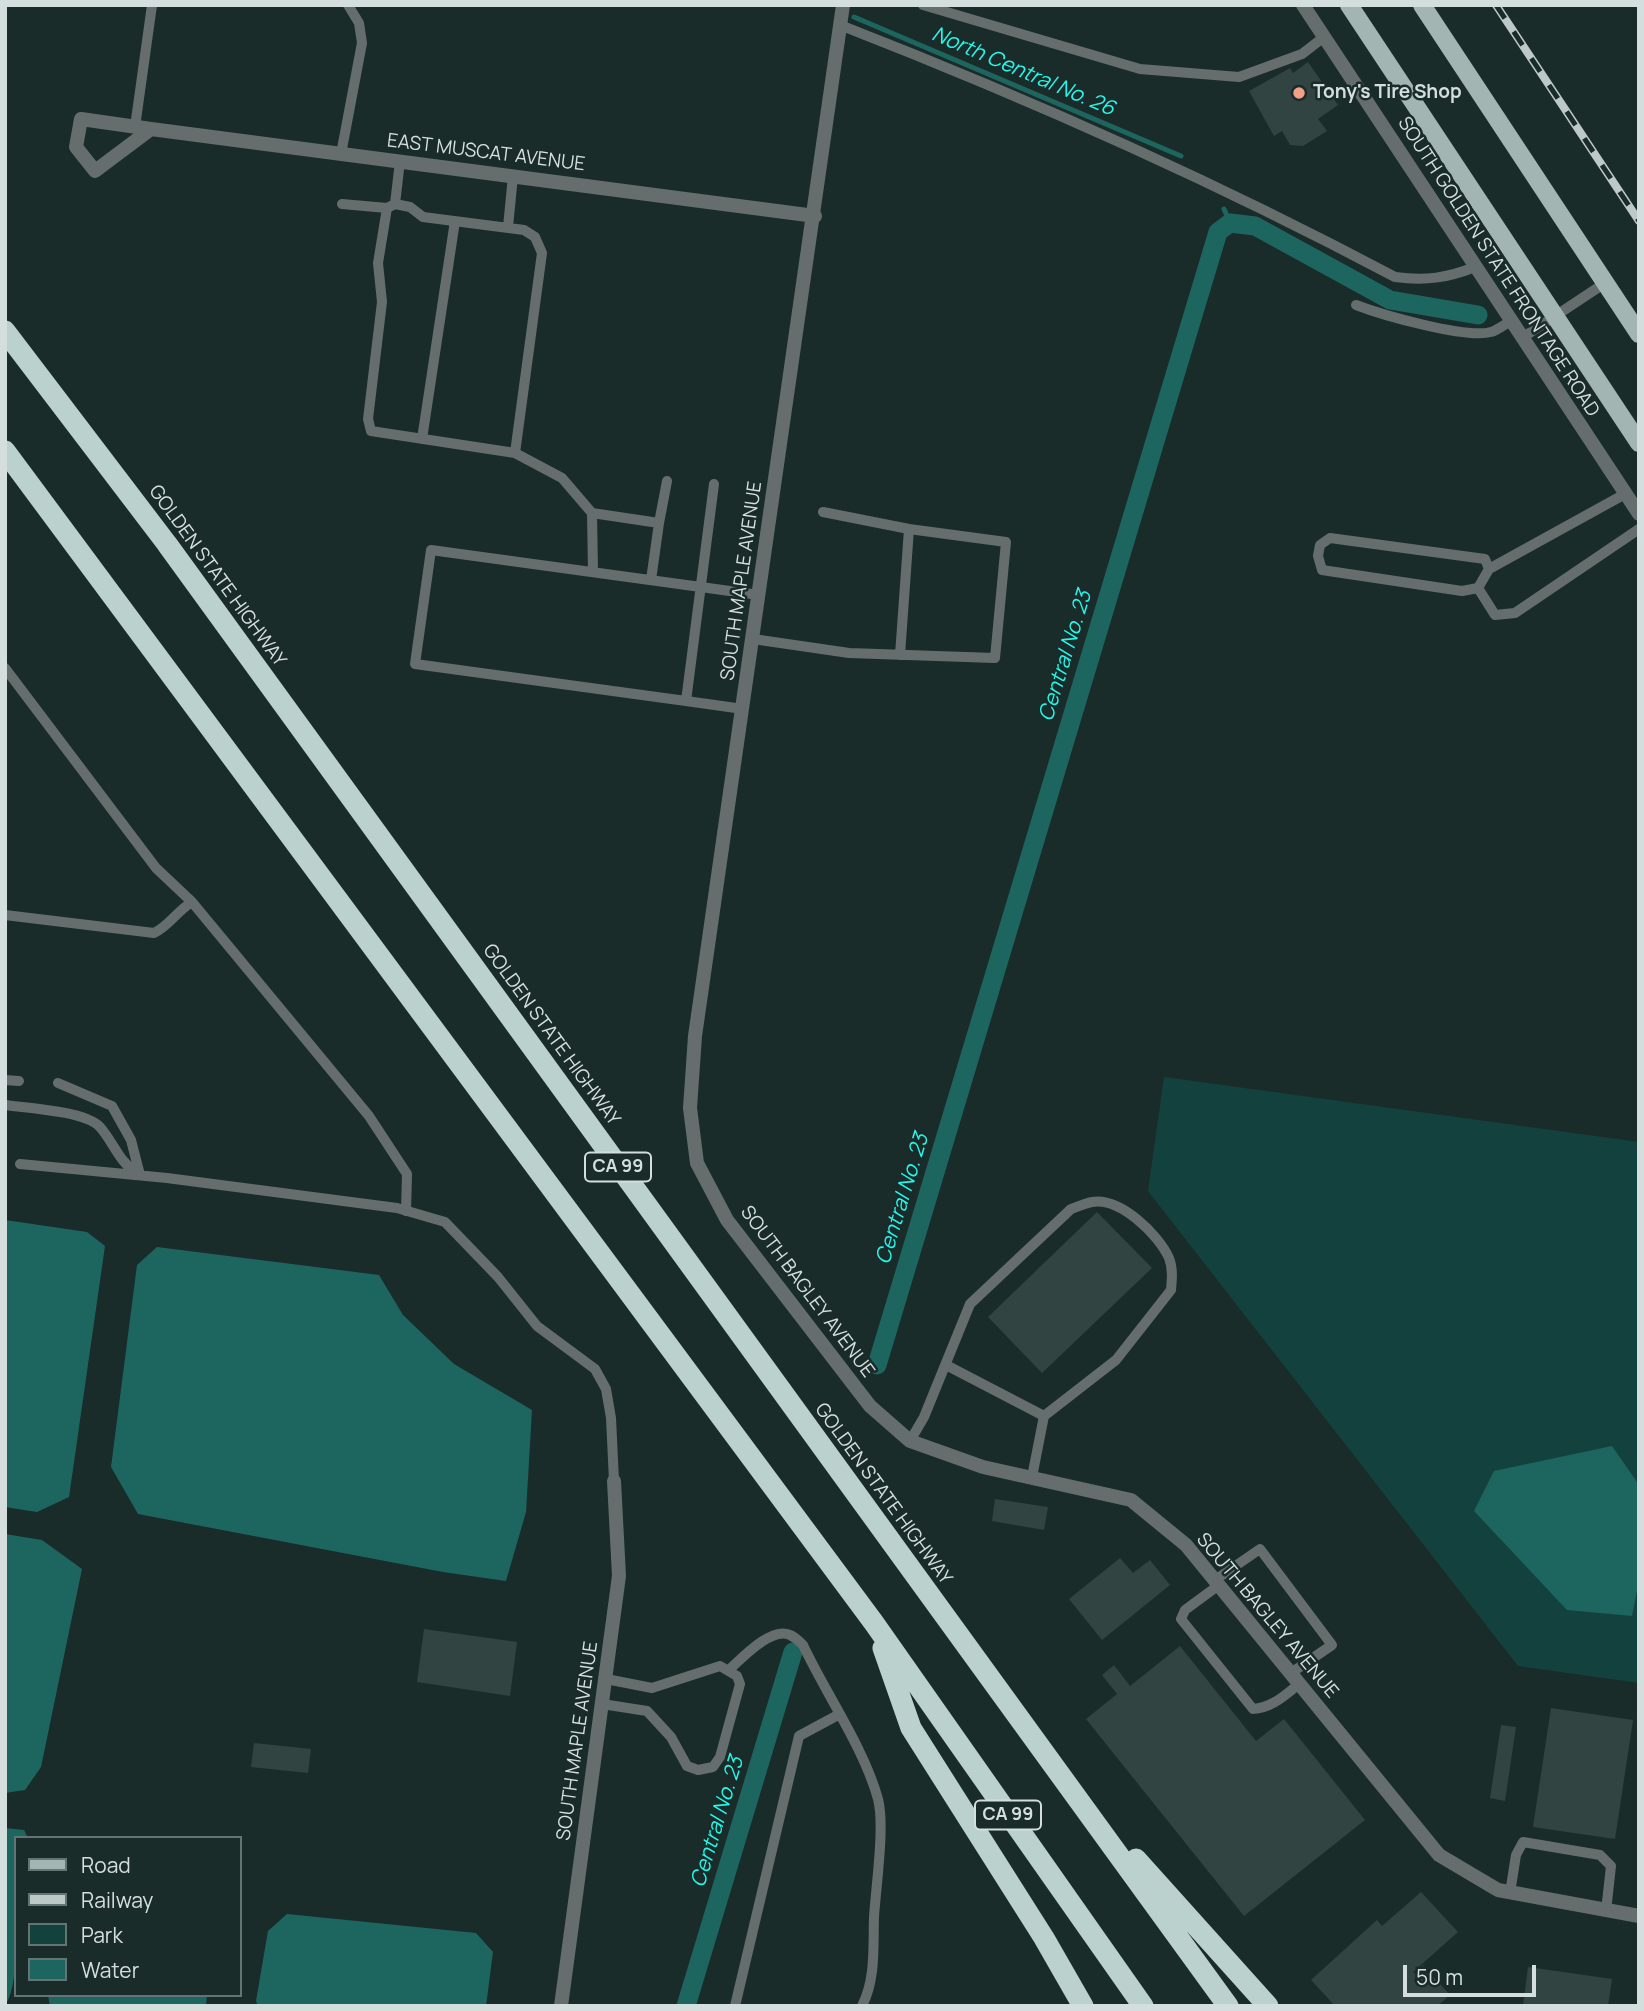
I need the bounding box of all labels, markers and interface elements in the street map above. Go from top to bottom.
water label: North Central No. 26 [928,22,1118,122]
place label: Tony's Tire Shop [1313,82,1462,104]
marker: Tony's Tire Shop [1291,85,1307,101]
street label: SOUTH GOLDEN STATE FRONTAGE ROAD [1392,113,1604,421]
street label: EAST MUSCAT AVENUE [386,130,586,176]
street label: SOUTH MAPLE AVENUE [717,480,767,682]
street label: GOLDEN STATE HIGHWAY [144,481,290,671]
water label: Central No. 23 [1034,588,1098,724]
street label: GOLDEN STATE HIGHWAY [478,940,624,1130]
water label: Central No. 23 [871,1131,935,1267]
road number: CA 99 [585,1152,651,1182]
street label: SOUTH BAGLEY AVENUE [735,1202,879,1382]
street label: GOLDEN STATE HIGHWAY [810,1399,956,1589]
street label: SOUTH BAGLEY AVENUE [1191,1529,1343,1703]
street label: SOUTH MAPLE AVENUE [553,1640,603,1842]
water label: Central No. 23 [686,1754,750,1890]
road number: CA 99 [975,1800,1041,1829]
legend [14,1836,242,1997]
text: Road [81,1851,131,1879]
text: Railway [81,1886,153,1914]
text: Park [81,1921,123,1949]
scale bar [1406,1952,1539,1996]
text: Water [81,1956,139,1984]
text: 50 m [1416,1963,1463,1991]

